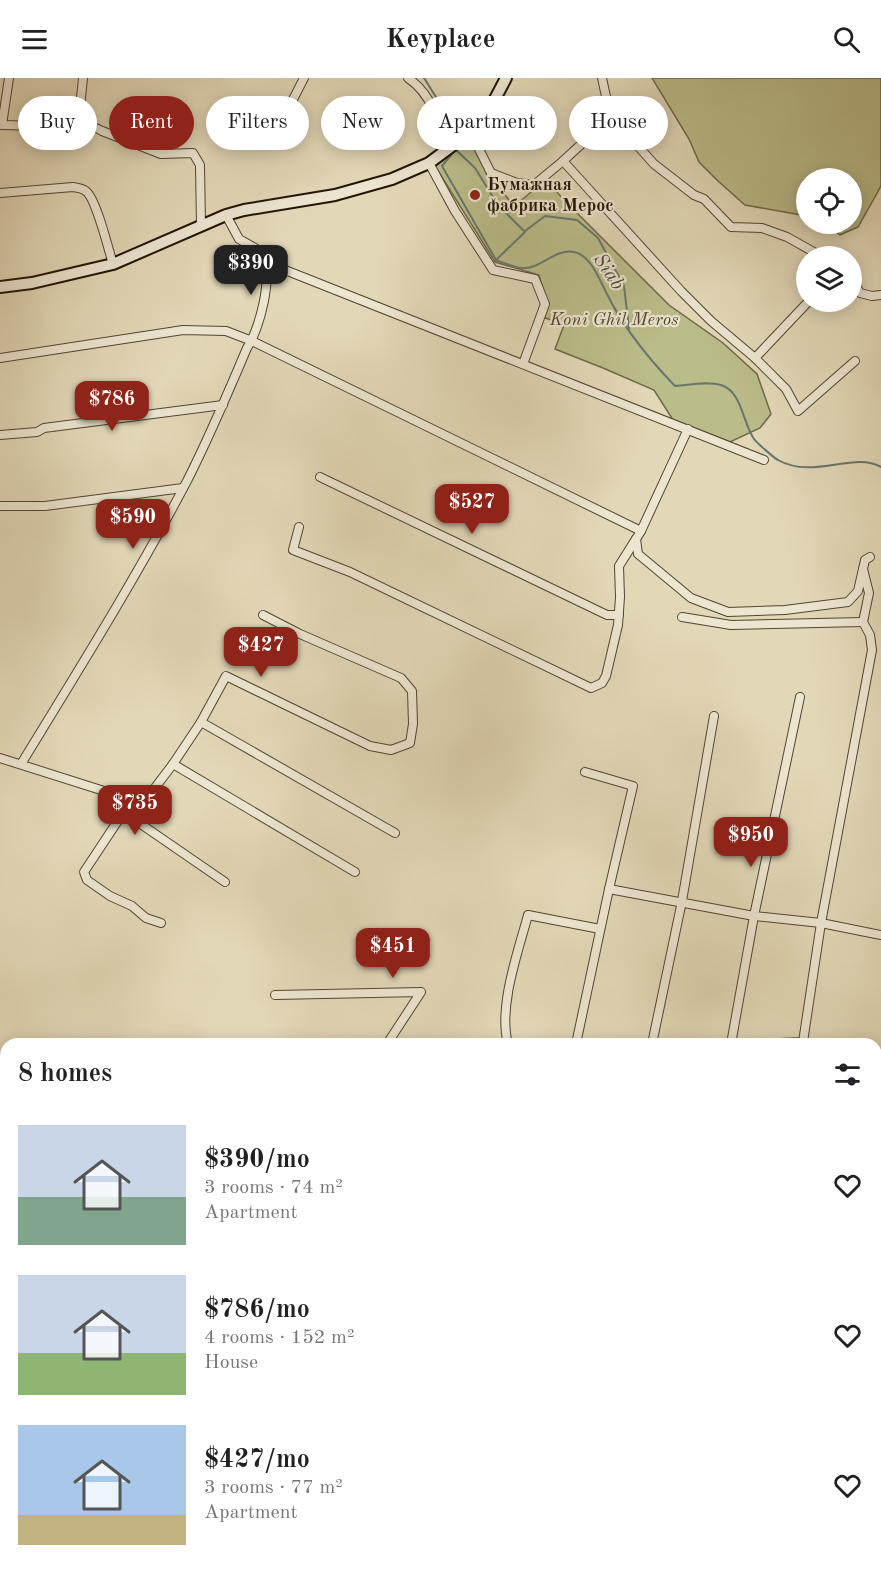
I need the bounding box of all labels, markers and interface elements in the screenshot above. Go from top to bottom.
icon: menu [18,23,51,56]
icon: search [830,23,863,56]
text: Keyplace [386,26,495,53]
chip: Buy [18,96,97,150]
chip: Rent [109,96,194,150]
chip: Filters [206,96,309,150]
chip: New [321,96,405,150]
chip: Apartment [417,96,557,150]
chip: House [569,96,668,150]
map controls [796,168,862,312]
button: locate [796,168,862,234]
place label: Бумажная фабрика Мерос [487,176,614,216]
marker: Бумажная фабрика Мерос [468,188,482,202]
pin: $390 [215,245,287,296]
button: layers [796,246,862,312]
water label: Siab [589,250,627,294]
text: $390 [228,254,274,274]
park label: Koni Ghil Meros [548,311,679,329]
pin: $786 [76,381,148,432]
text: $786 [89,390,135,410]
pin: $527 [436,484,508,535]
text: $527 [449,493,495,513]
pin: $590 [97,499,169,550]
text: $590 [110,508,156,528]
pin: $427 [225,627,297,678]
text: $427 [238,636,284,656]
pin: $735 [99,785,171,836]
text: $735 [112,794,158,814]
pin: $950 [715,817,787,868]
text: $950 [728,826,774,846]
pin: $451 [357,928,429,979]
text: $451 [370,937,416,957]
icon: filters [831,1058,864,1091]
text: 8 homes [18,1061,112,1087]
text: $390/mo [204,1147,310,1173]
icon: home [66,1149,138,1221]
icon: heart [831,1169,864,1202]
text: 3 rooms · 74 m² [204,1178,343,1198]
text: Apartment [204,1203,298,1223]
text: $786/mo [204,1297,310,1323]
icon: home [66,1299,138,1371]
icon: heart [831,1319,864,1352]
text: 4 rooms · 152 m² [204,1328,354,1348]
text: House [204,1353,258,1373]
text: $427/mo [204,1447,310,1473]
icon: home [66,1449,138,1521]
icon: heart [831,1469,864,1502]
text: 3 rooms · 77 m² [204,1478,343,1498]
text: Apartment [204,1503,298,1523]

